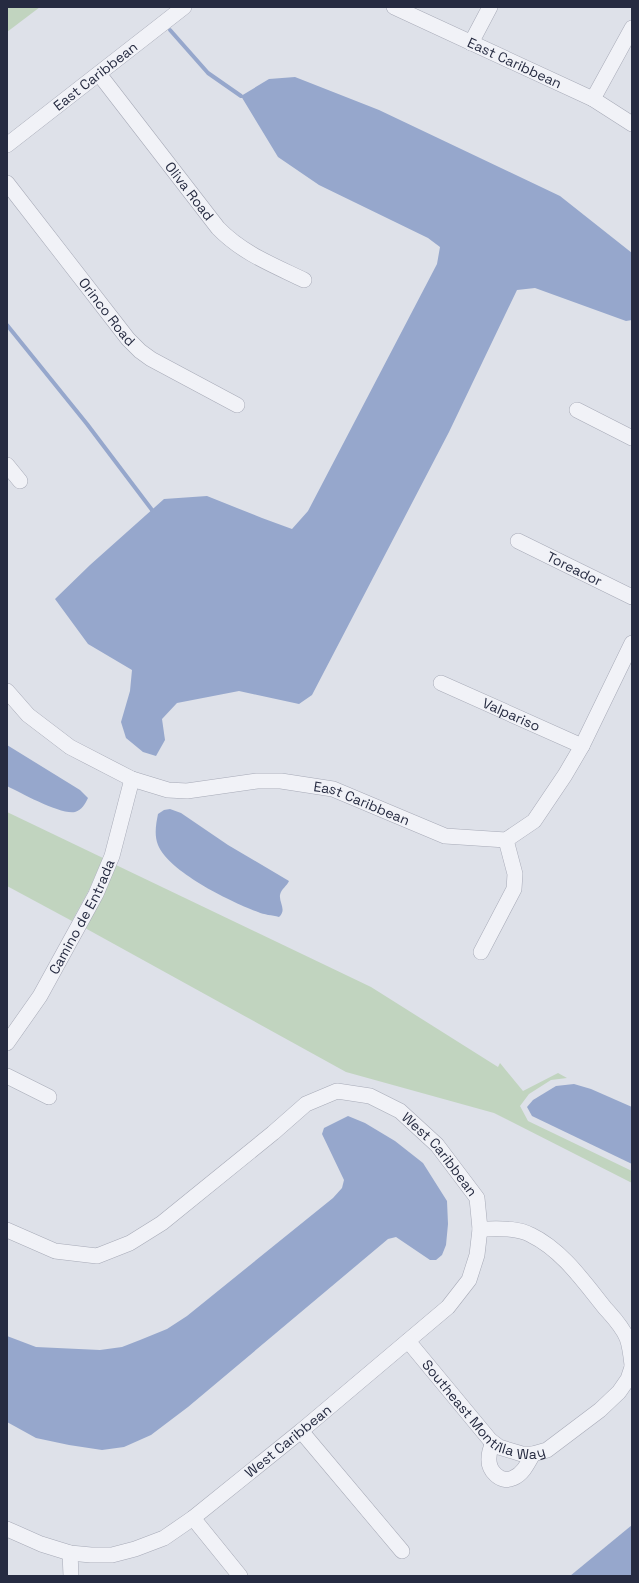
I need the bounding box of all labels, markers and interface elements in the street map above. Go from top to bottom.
street label: East Caribbean [465,33,565,92]
street label: East Caribbean [50,38,141,115]
street label: Oliva Road [161,158,218,224]
street label: Orinco Road [75,274,139,350]
street label: Toreador [544,548,605,590]
street label: Valpariso [480,694,543,735]
street label: East Caribbean [312,777,413,829]
street label: Camino de Entrada [45,857,119,978]
street label: West Caribbean [398,1108,481,1200]
street label: Southeast Montilla Way [418,1356,547,1463]
street label: West Caribbean [241,1401,335,1481]

